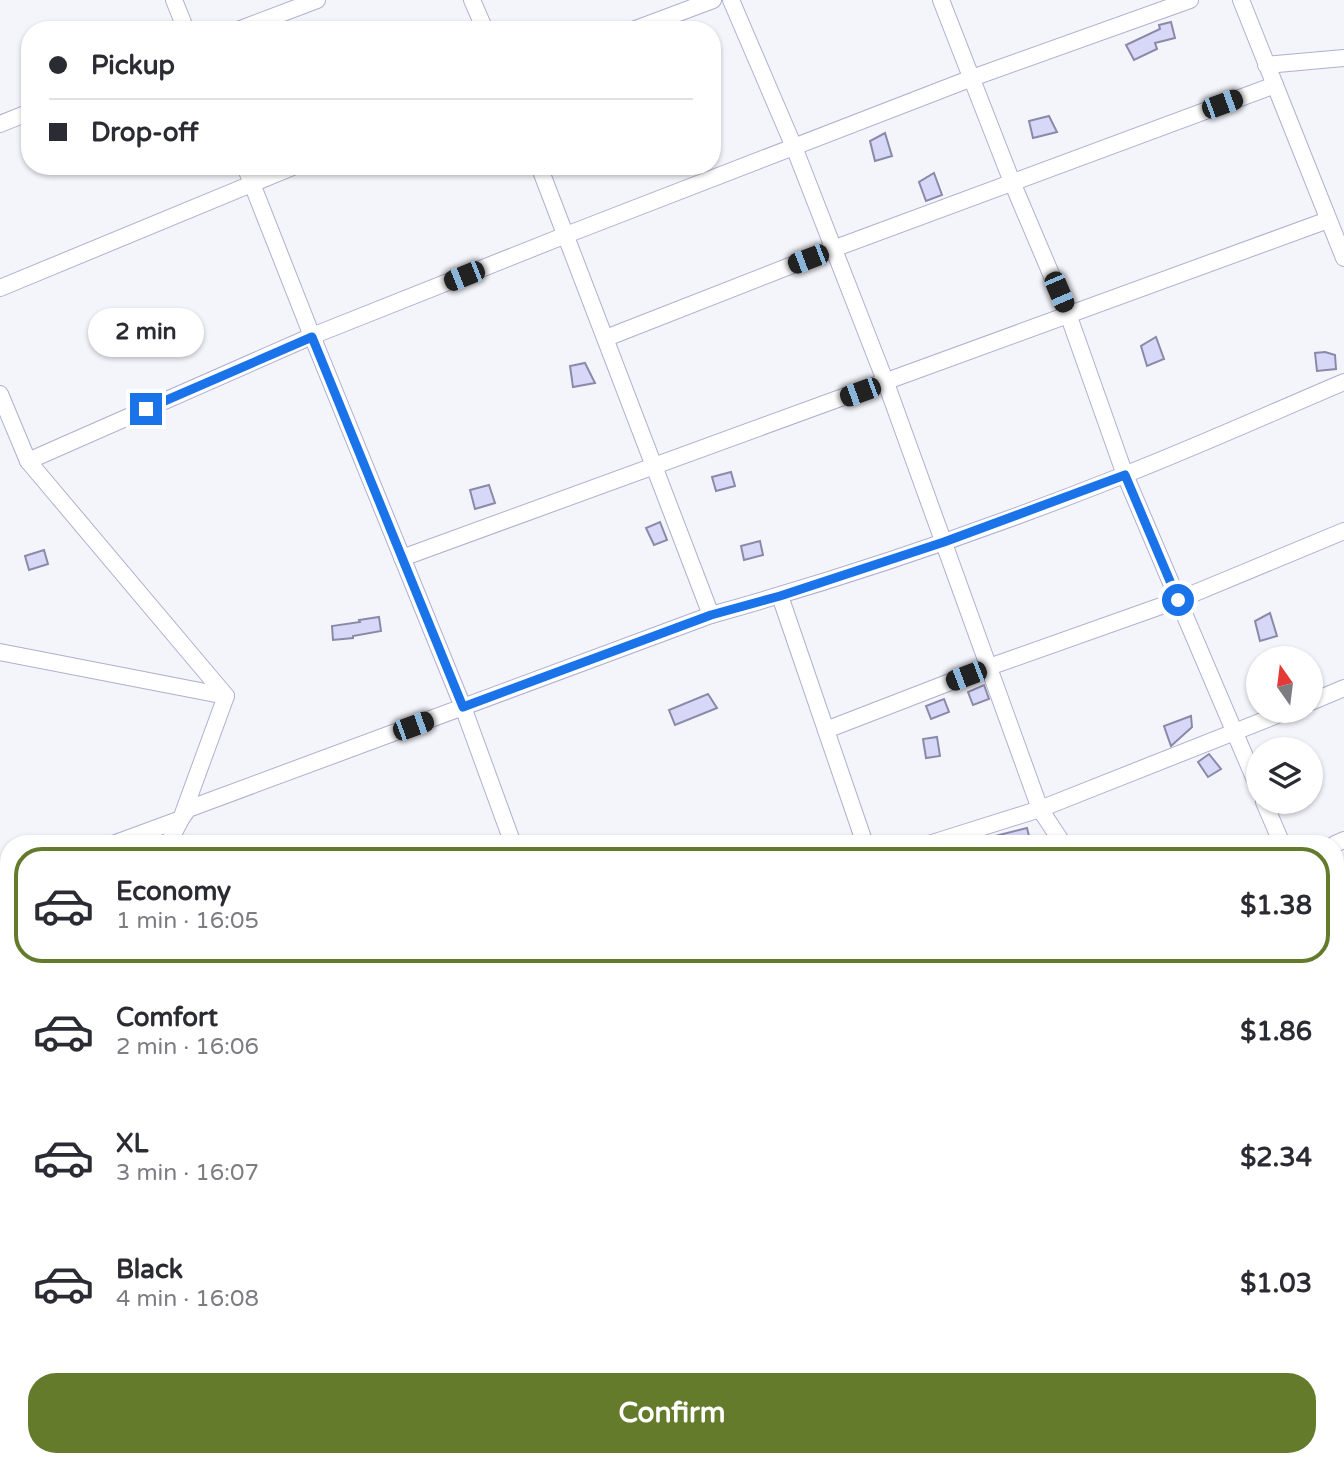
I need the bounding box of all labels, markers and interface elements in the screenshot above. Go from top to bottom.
text: Pickup [91,50,175,81]
car [1199,87,1246,121]
text: Drop-off [91,117,198,148]
car [785,242,832,276]
car [441,258,488,294]
car [1042,269,1077,315]
callout: 2 min [88,308,204,356]
text: 2 min [115,318,177,346]
car [837,375,884,409]
route end [130,393,162,425]
route start [1162,584,1194,616]
north arrow [1246,646,1323,723]
map controls [1246,646,1323,814]
car [943,659,990,693]
car [390,709,437,743]
button: layers [1246,737,1323,814]
icon: car [32,874,95,937]
text: Economy [116,876,231,907]
text: $1.38 [1240,890,1312,921]
text: 1 min · 16:05 [116,907,259,935]
icon: car [32,1000,95,1063]
text: Comfort [116,1002,218,1033]
text: $1.86 [1240,1016,1312,1047]
text: 2 min · 16:06 [116,1033,259,1061]
icon: car [32,1126,95,1189]
text: XL [116,1128,148,1159]
text: $2.34 [1240,1142,1312,1173]
text: 3 min · 16:07 [116,1159,259,1187]
icon: car [32,1252,95,1315]
text: Black [116,1254,183,1285]
text: $1.03 [1240,1268,1312,1299]
text: 4 min · 16:08 [116,1285,259,1313]
button: Confirm [28,1373,1316,1453]

